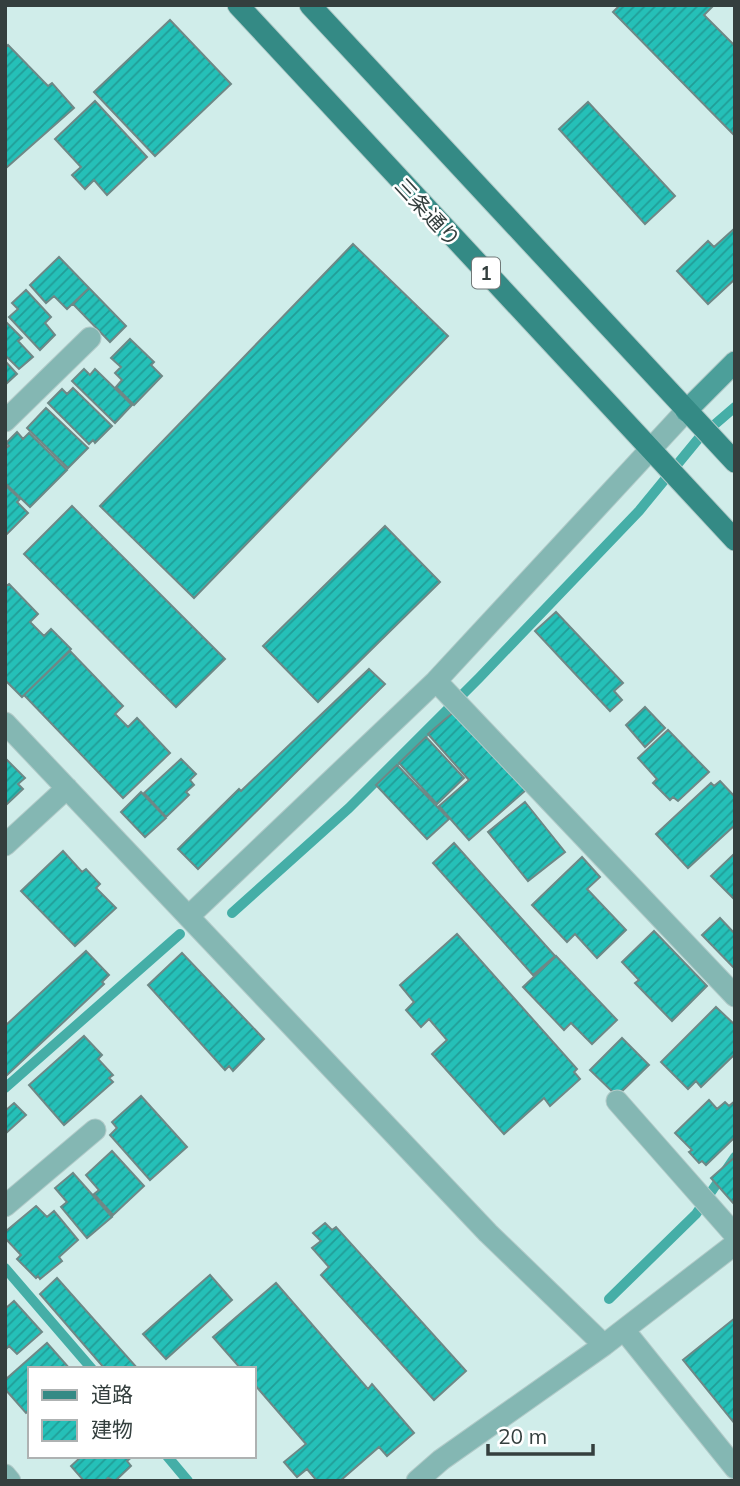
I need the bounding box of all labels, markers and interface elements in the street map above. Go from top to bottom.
street label: 三条通り [390,172,466,252]
road number: 1 [472,258,500,288]
legend [28,1367,256,1458]
text: 道路 [91,1381,133,1407]
scale bar [488,1412,593,1456]
text: 建物 [91,1416,133,1442]
text: 20 m [498,1423,547,1449]

